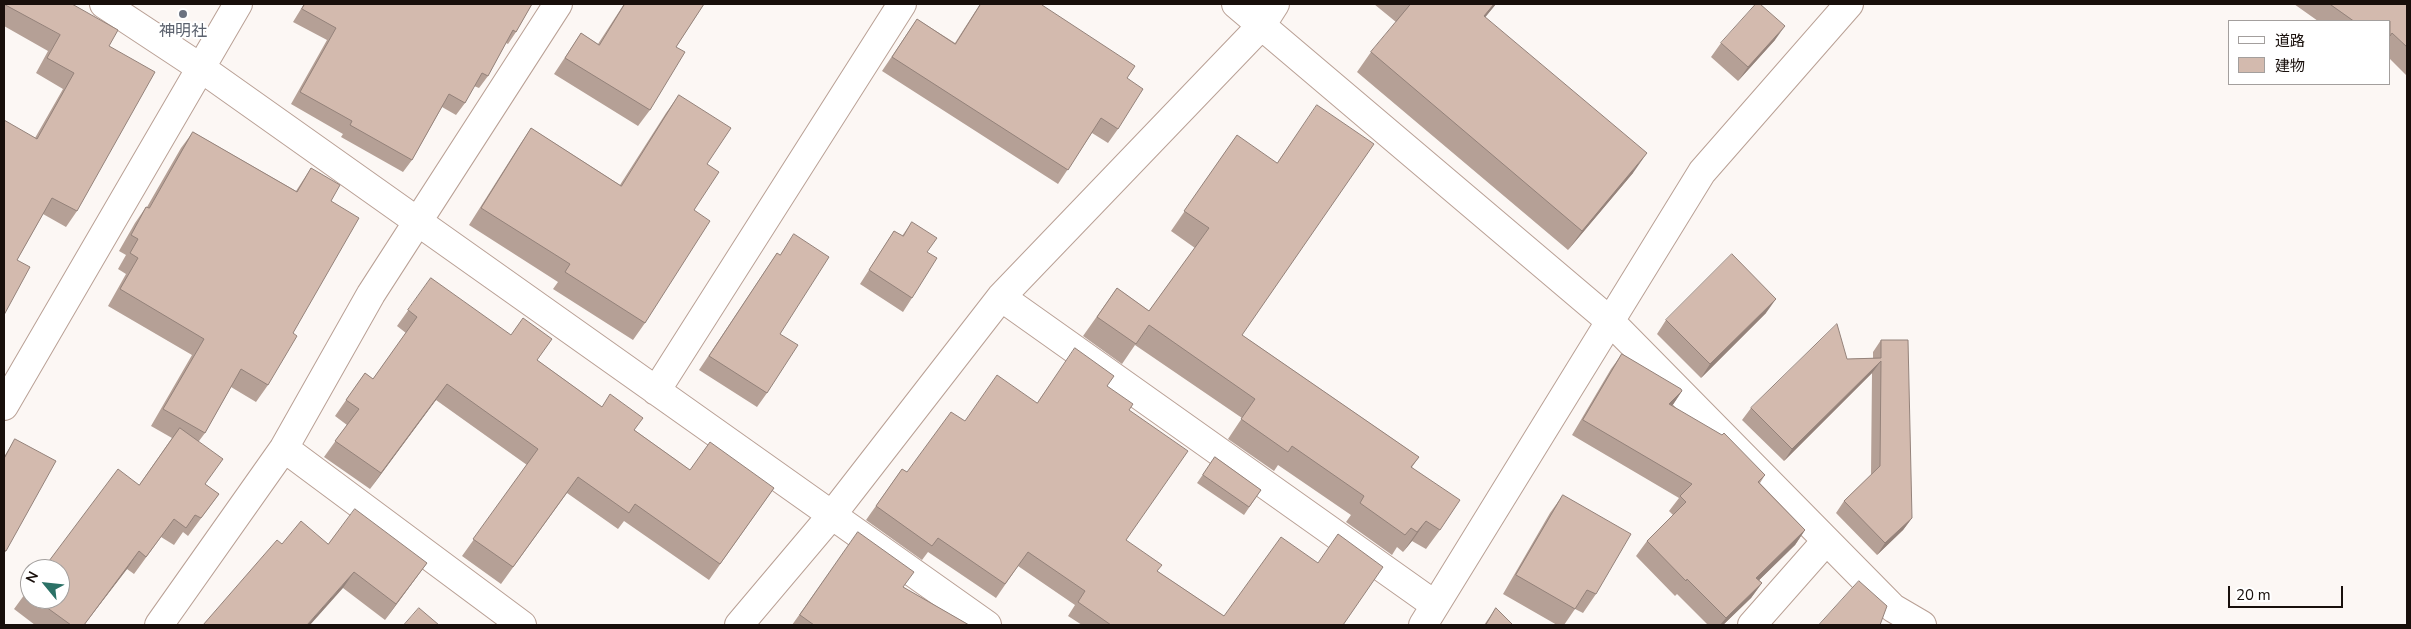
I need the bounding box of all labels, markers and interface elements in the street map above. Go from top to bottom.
marker: 神明社 [177,8,189,20]
legend [2228,20,2391,85]
place label: 神明社 [159,22,207,42]
text: 道路 [2275,31,2305,51]
text: 建物 [2275,56,2305,76]
north arrow [20,559,70,609]
text: N [21,568,43,586]
scale bar [2231,576,2346,608]
text: 20 m [2236,585,2271,605]

